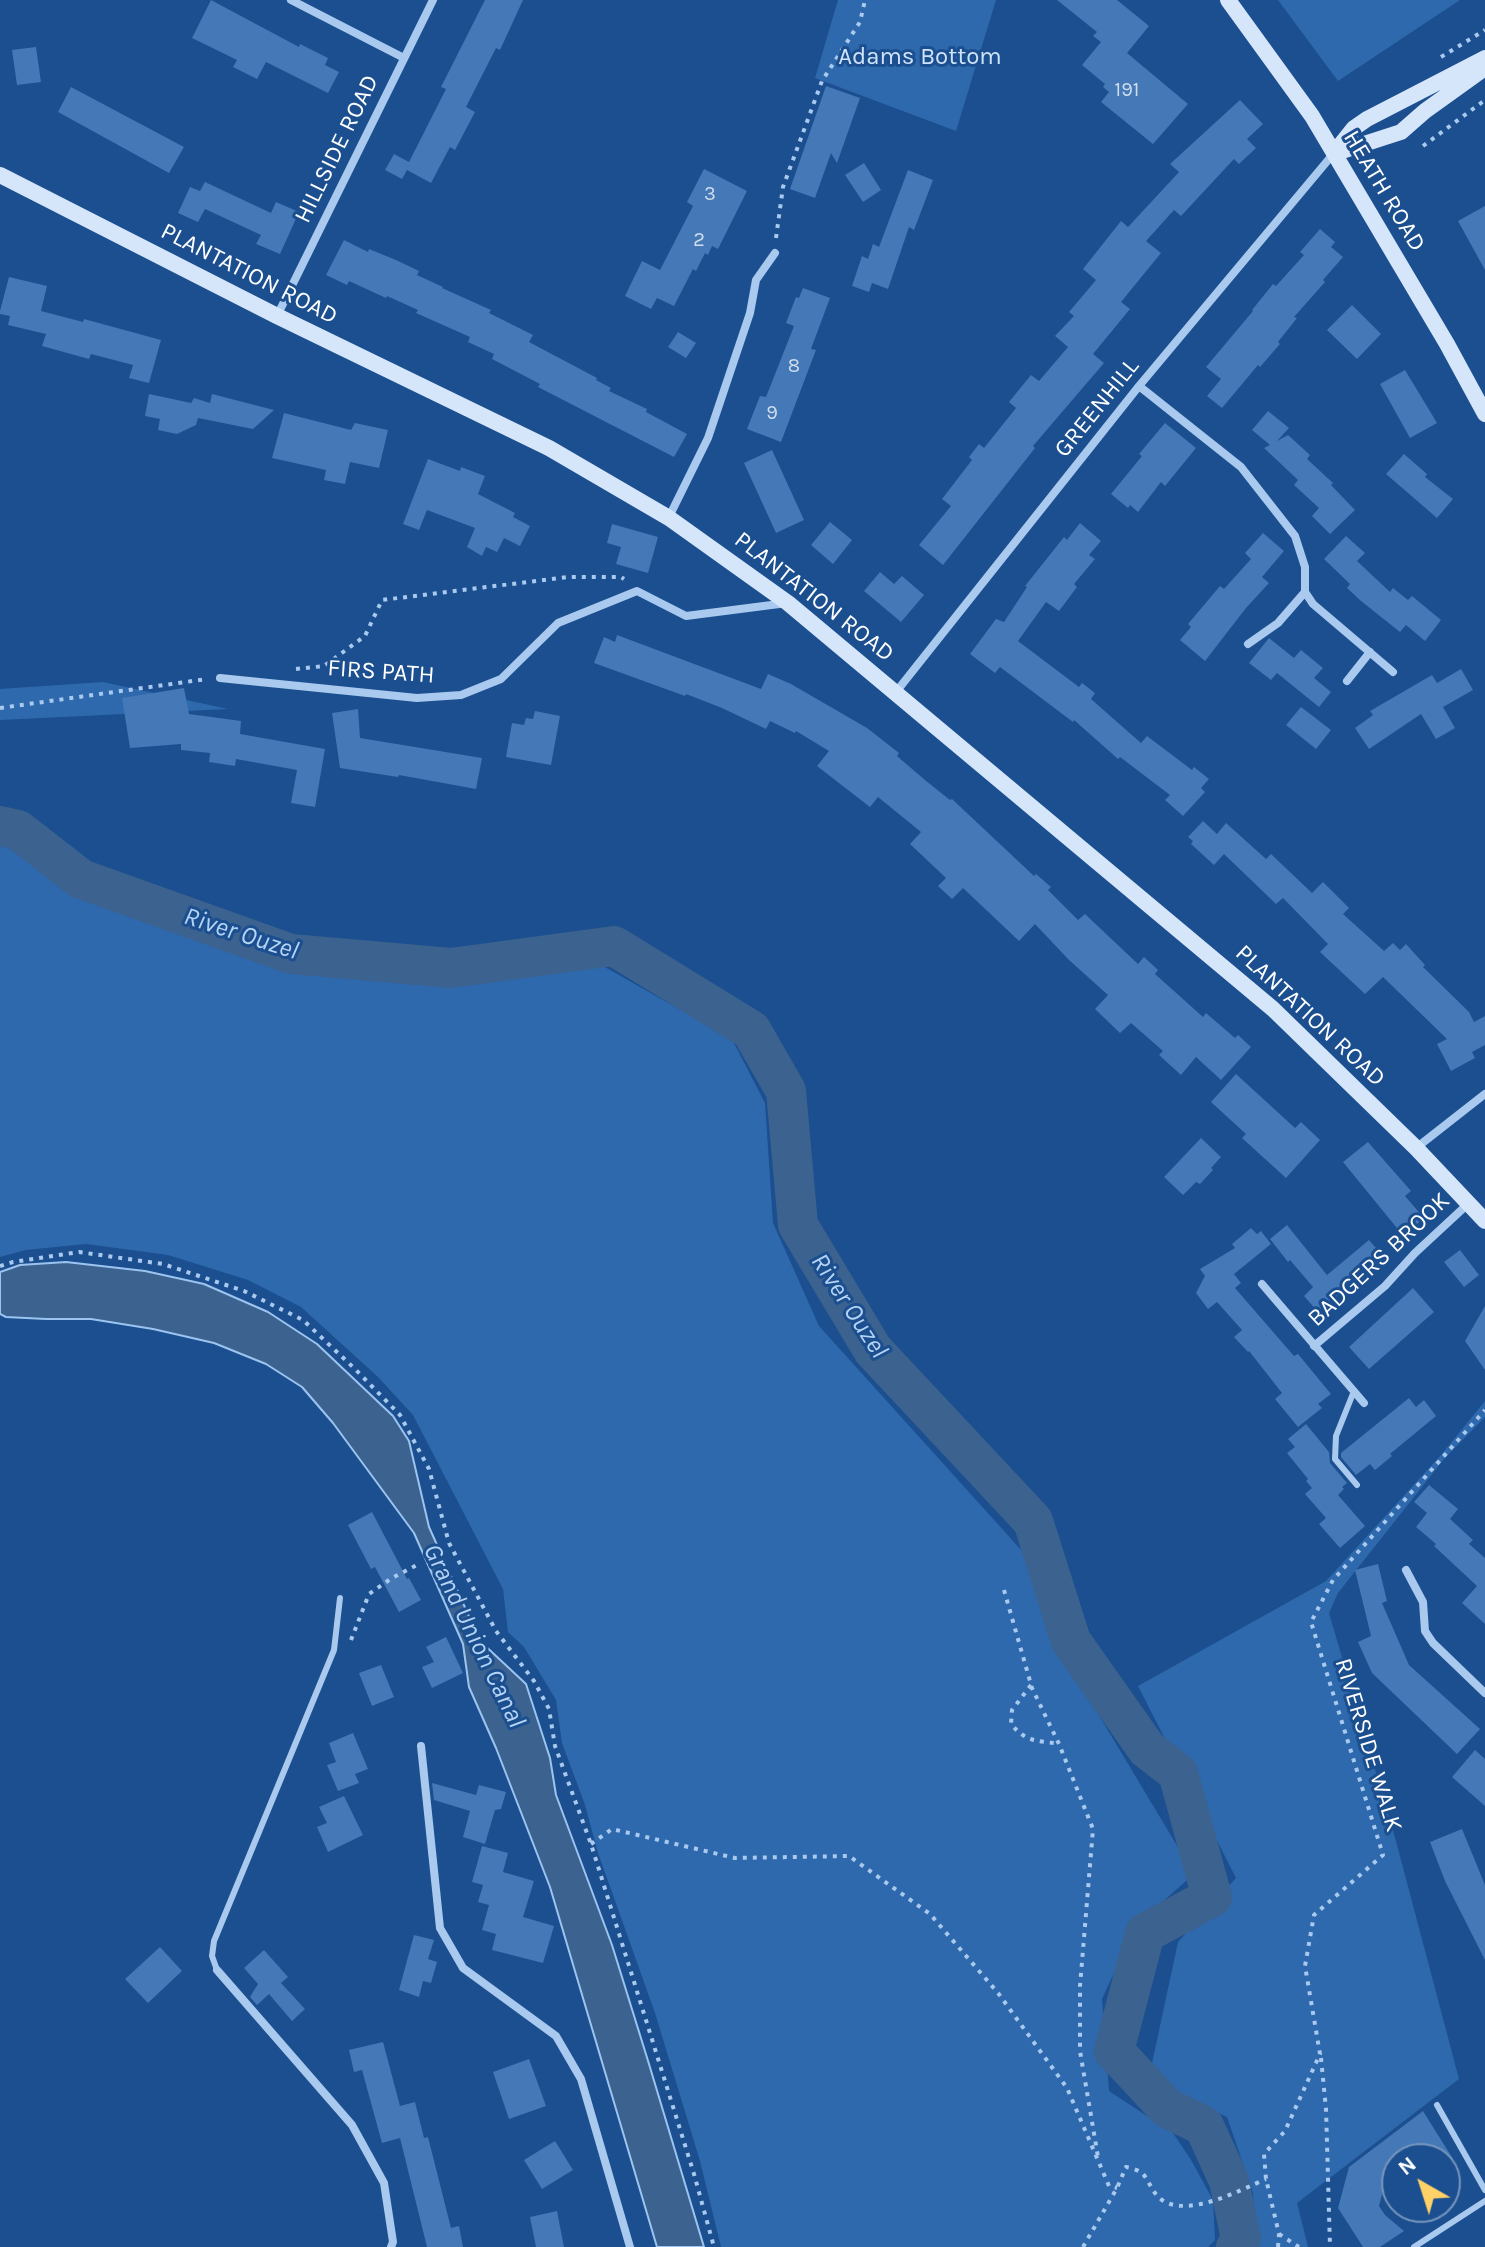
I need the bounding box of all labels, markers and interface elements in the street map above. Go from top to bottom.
park label: Adams Bottom [838,43,1002,71]
street label: HILLSIDE ROAD [289,70,385,228]
house number: 191 [1115,78,1139,102]
street label: HEATH ROAD [1337,125,1431,257]
house number: 3 [704,182,716,206]
street label: PLANTATION ROAD [156,217,342,331]
house number: 2 [693,228,705,252]
street label: GREENHILL [1048,353,1146,463]
house number: 8 [788,354,800,378]
house number: 9 [766,401,778,425]
street label: PLANTATION ROAD [728,526,900,668]
street label: FIRS PATH [326,654,436,690]
water label: River Ouzel [180,901,302,967]
street label: PLANTATION ROAD [1229,939,1391,1093]
street label: BADGERS BROOK [1302,1187,1456,1333]
water label: River Ouzel [804,1248,894,1364]
water label: Grand Union Canal [416,1539,532,1733]
street label: RIVERSIDE WALK [1328,1655,1408,1835]
north arrow [1381,2143,1461,2223]
text: N [1393,2151,1421,2181]

